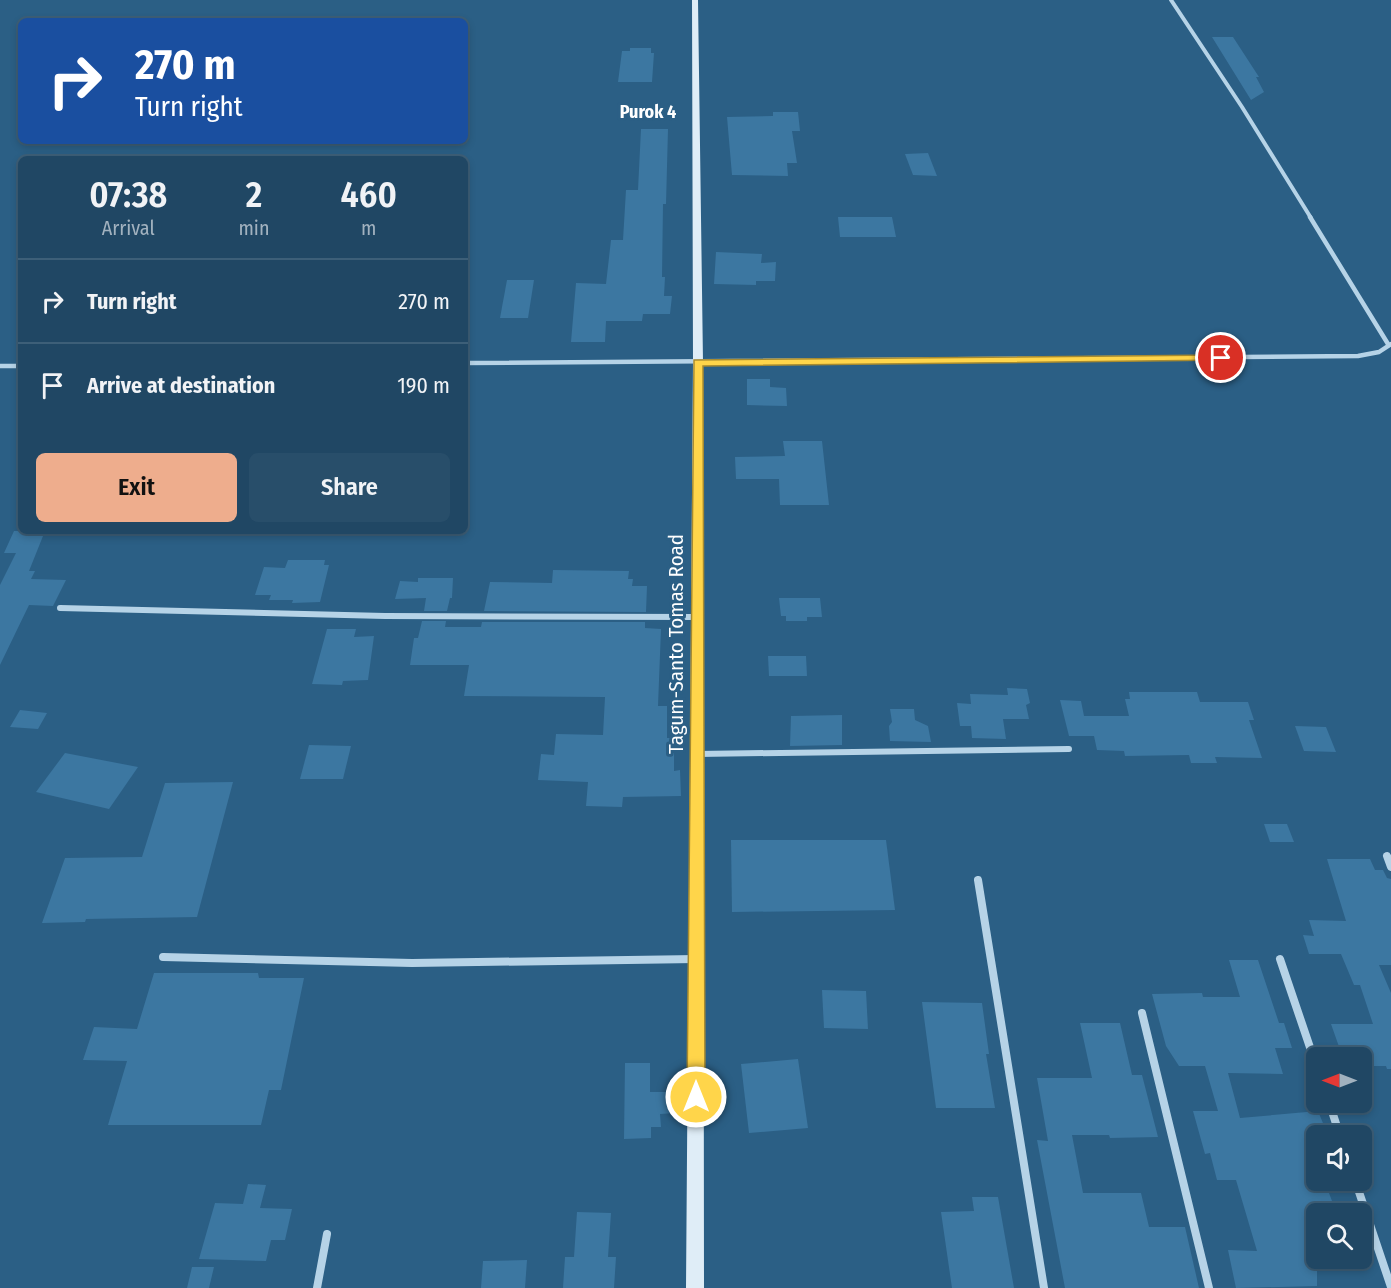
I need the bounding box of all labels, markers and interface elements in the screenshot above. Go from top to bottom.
text: 270 m [135,40,235,90]
icon: right [36,42,114,120]
text: Turn right [135,91,243,123]
district label: Purok 4 [620,101,676,123]
text: 07:38 [89,173,167,217]
text: 2 [246,173,262,217]
text: 460 [341,173,397,217]
text: Arrival [102,216,155,240]
text: min [238,216,269,240]
text: m [361,216,376,240]
icon: right [36,285,69,318]
text: Turn right [87,288,176,315]
text: 270 m [398,288,450,315]
pin [1195,332,1246,383]
icon: arrive [1204,341,1237,374]
icon: arrive [36,369,69,402]
text: Arrive at destination [87,372,275,399]
text: 190 m [397,372,450,399]
button: Exit [36,453,237,522]
button: Share [249,453,450,522]
street label: Tagum-Santo Tomas Road [663,534,689,754]
north arrow [1306,1047,1372,1113]
map controls [1306,1047,1372,1269]
position arrow [664,1065,728,1129]
button: sound [1306,1125,1372,1191]
button: search [1306,1203,1372,1269]

